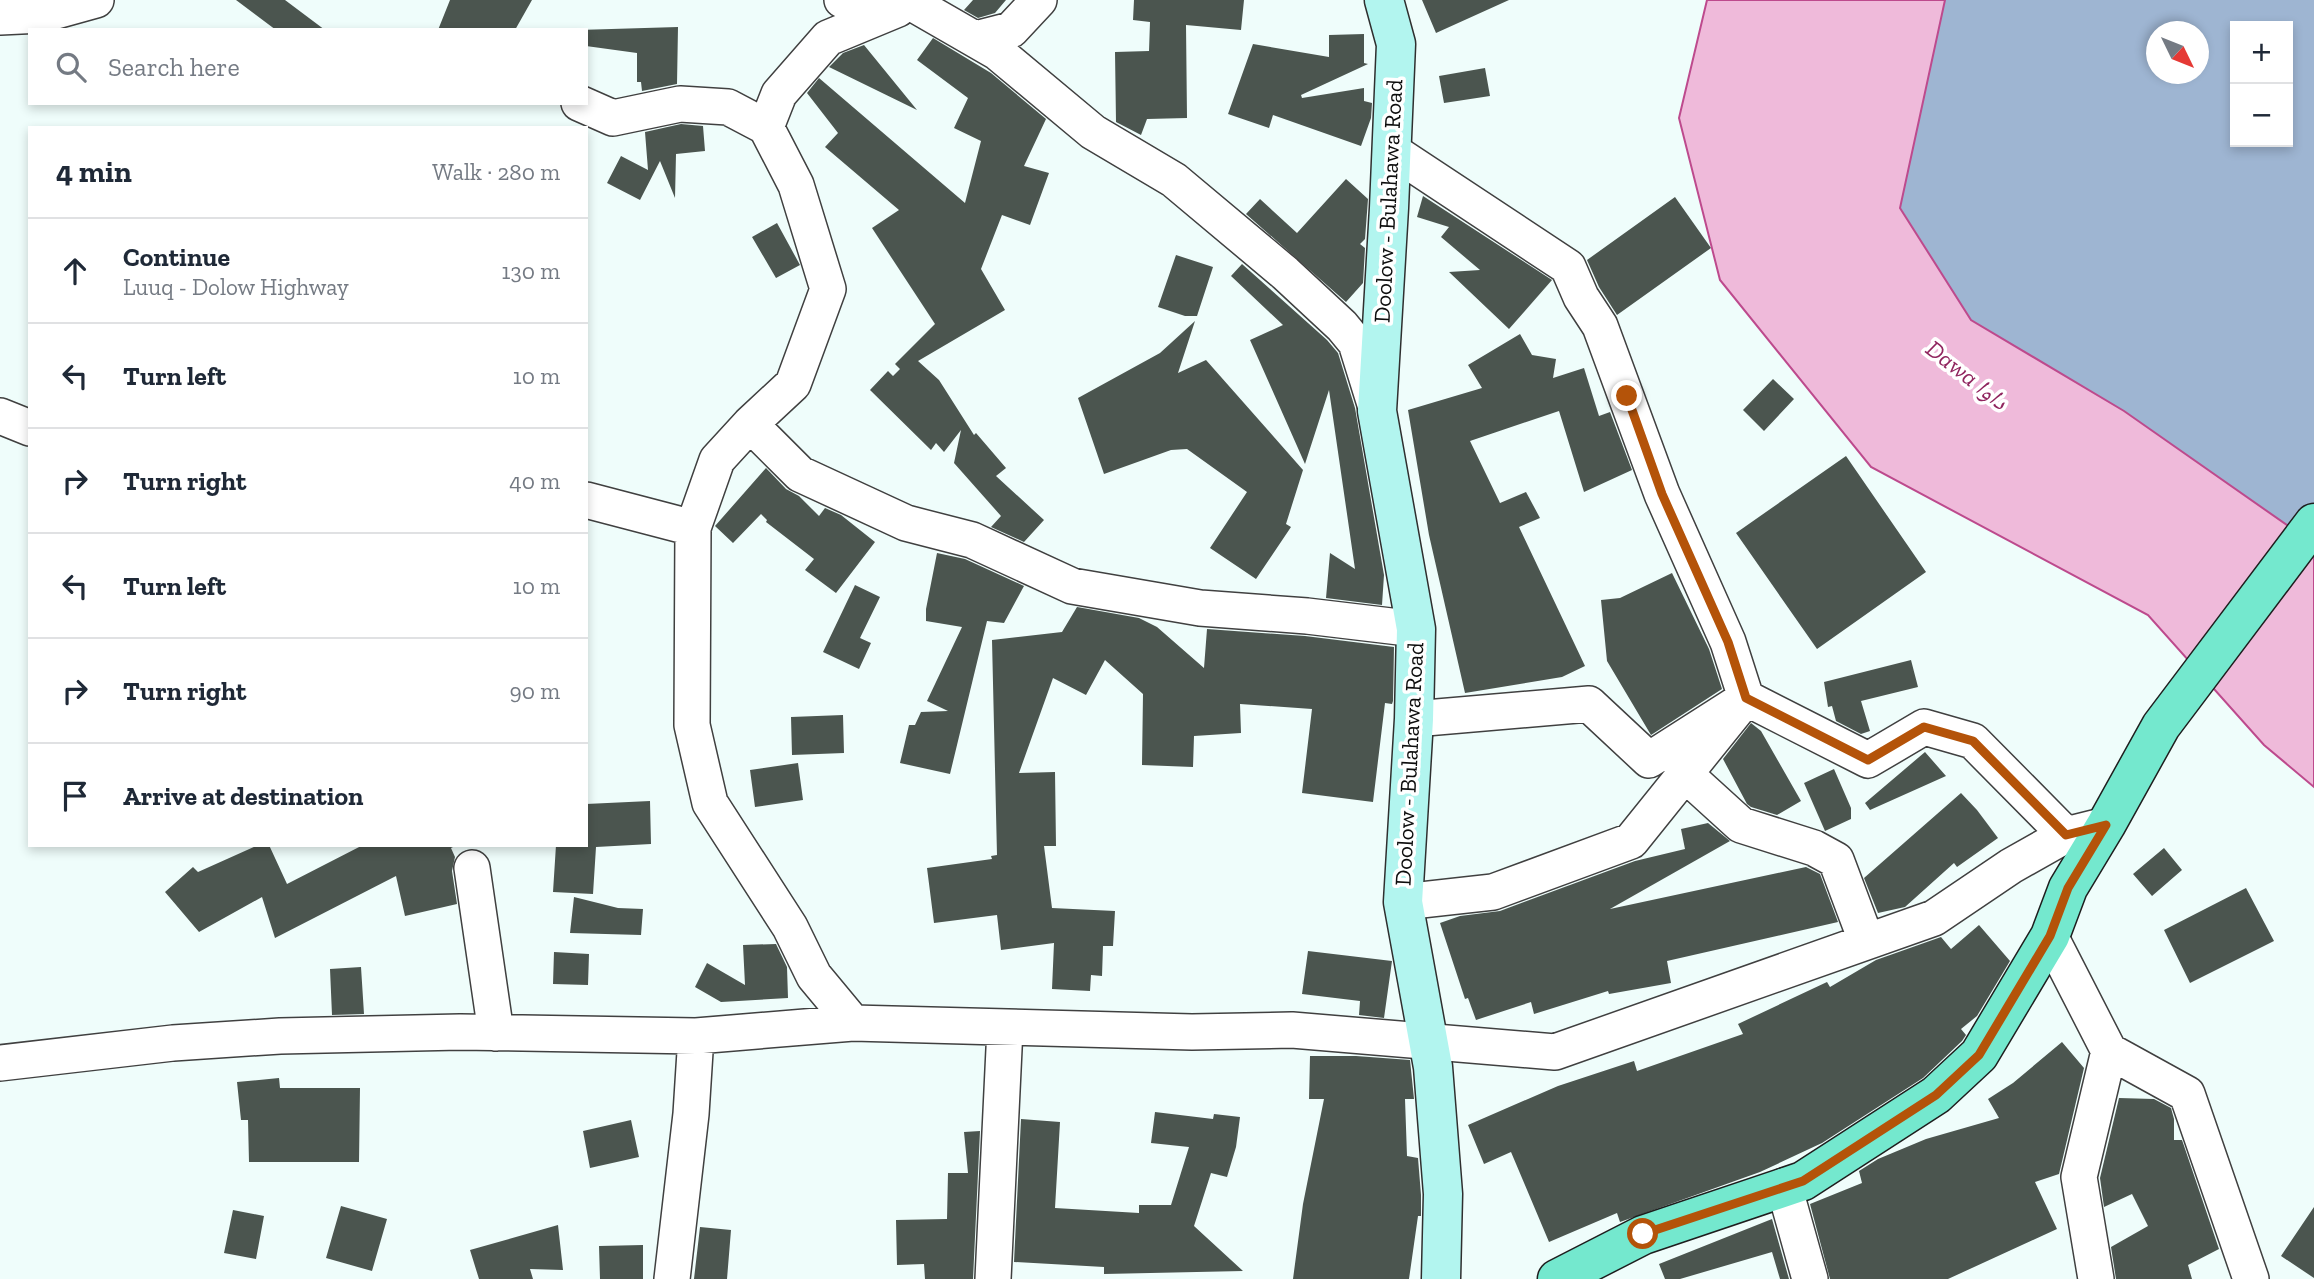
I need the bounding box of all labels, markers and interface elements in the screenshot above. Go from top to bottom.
north arrow [2146,21,2209,84]
map controls [2230,21,2293,147]
button: + [2230,21,2293,84]
search box [28,28,588,105]
icon: search [52,48,90,86]
text: Search here [108,51,240,83]
street label: Doolow - Bulahawa Road [1368,78,1408,324]
button: − [2230,84,2293,147]
text: 4 min [56,154,132,190]
text: Walk · 280 m [432,158,560,186]
text: Continue [123,241,230,273]
icon: ahead [56,252,94,290]
text: 130 m [502,257,560,285]
text: Luuq - Dolow Highway [123,273,349,301]
water label: Dawa داوا [1921,334,2014,416]
icon: left [56,357,94,395]
text: Turn left [123,360,226,392]
text: 10 m [513,362,560,390]
route end [1611,380,1642,411]
icon: right [56,462,94,500]
text: Turn right [123,465,246,497]
text: 40 m [509,467,560,495]
icon: left [56,567,94,605]
text: Turn left [123,570,226,602]
text: 10 m [513,572,560,600]
street label: Doolow - Bulahawa Road [1389,641,1429,887]
icon: right [56,672,94,710]
text: Turn right [123,675,246,707]
text: 90 m [509,677,560,705]
icon: arrive [56,777,94,815]
text: Arrive at destination [123,780,363,812]
route start [1627,1218,1658,1249]

